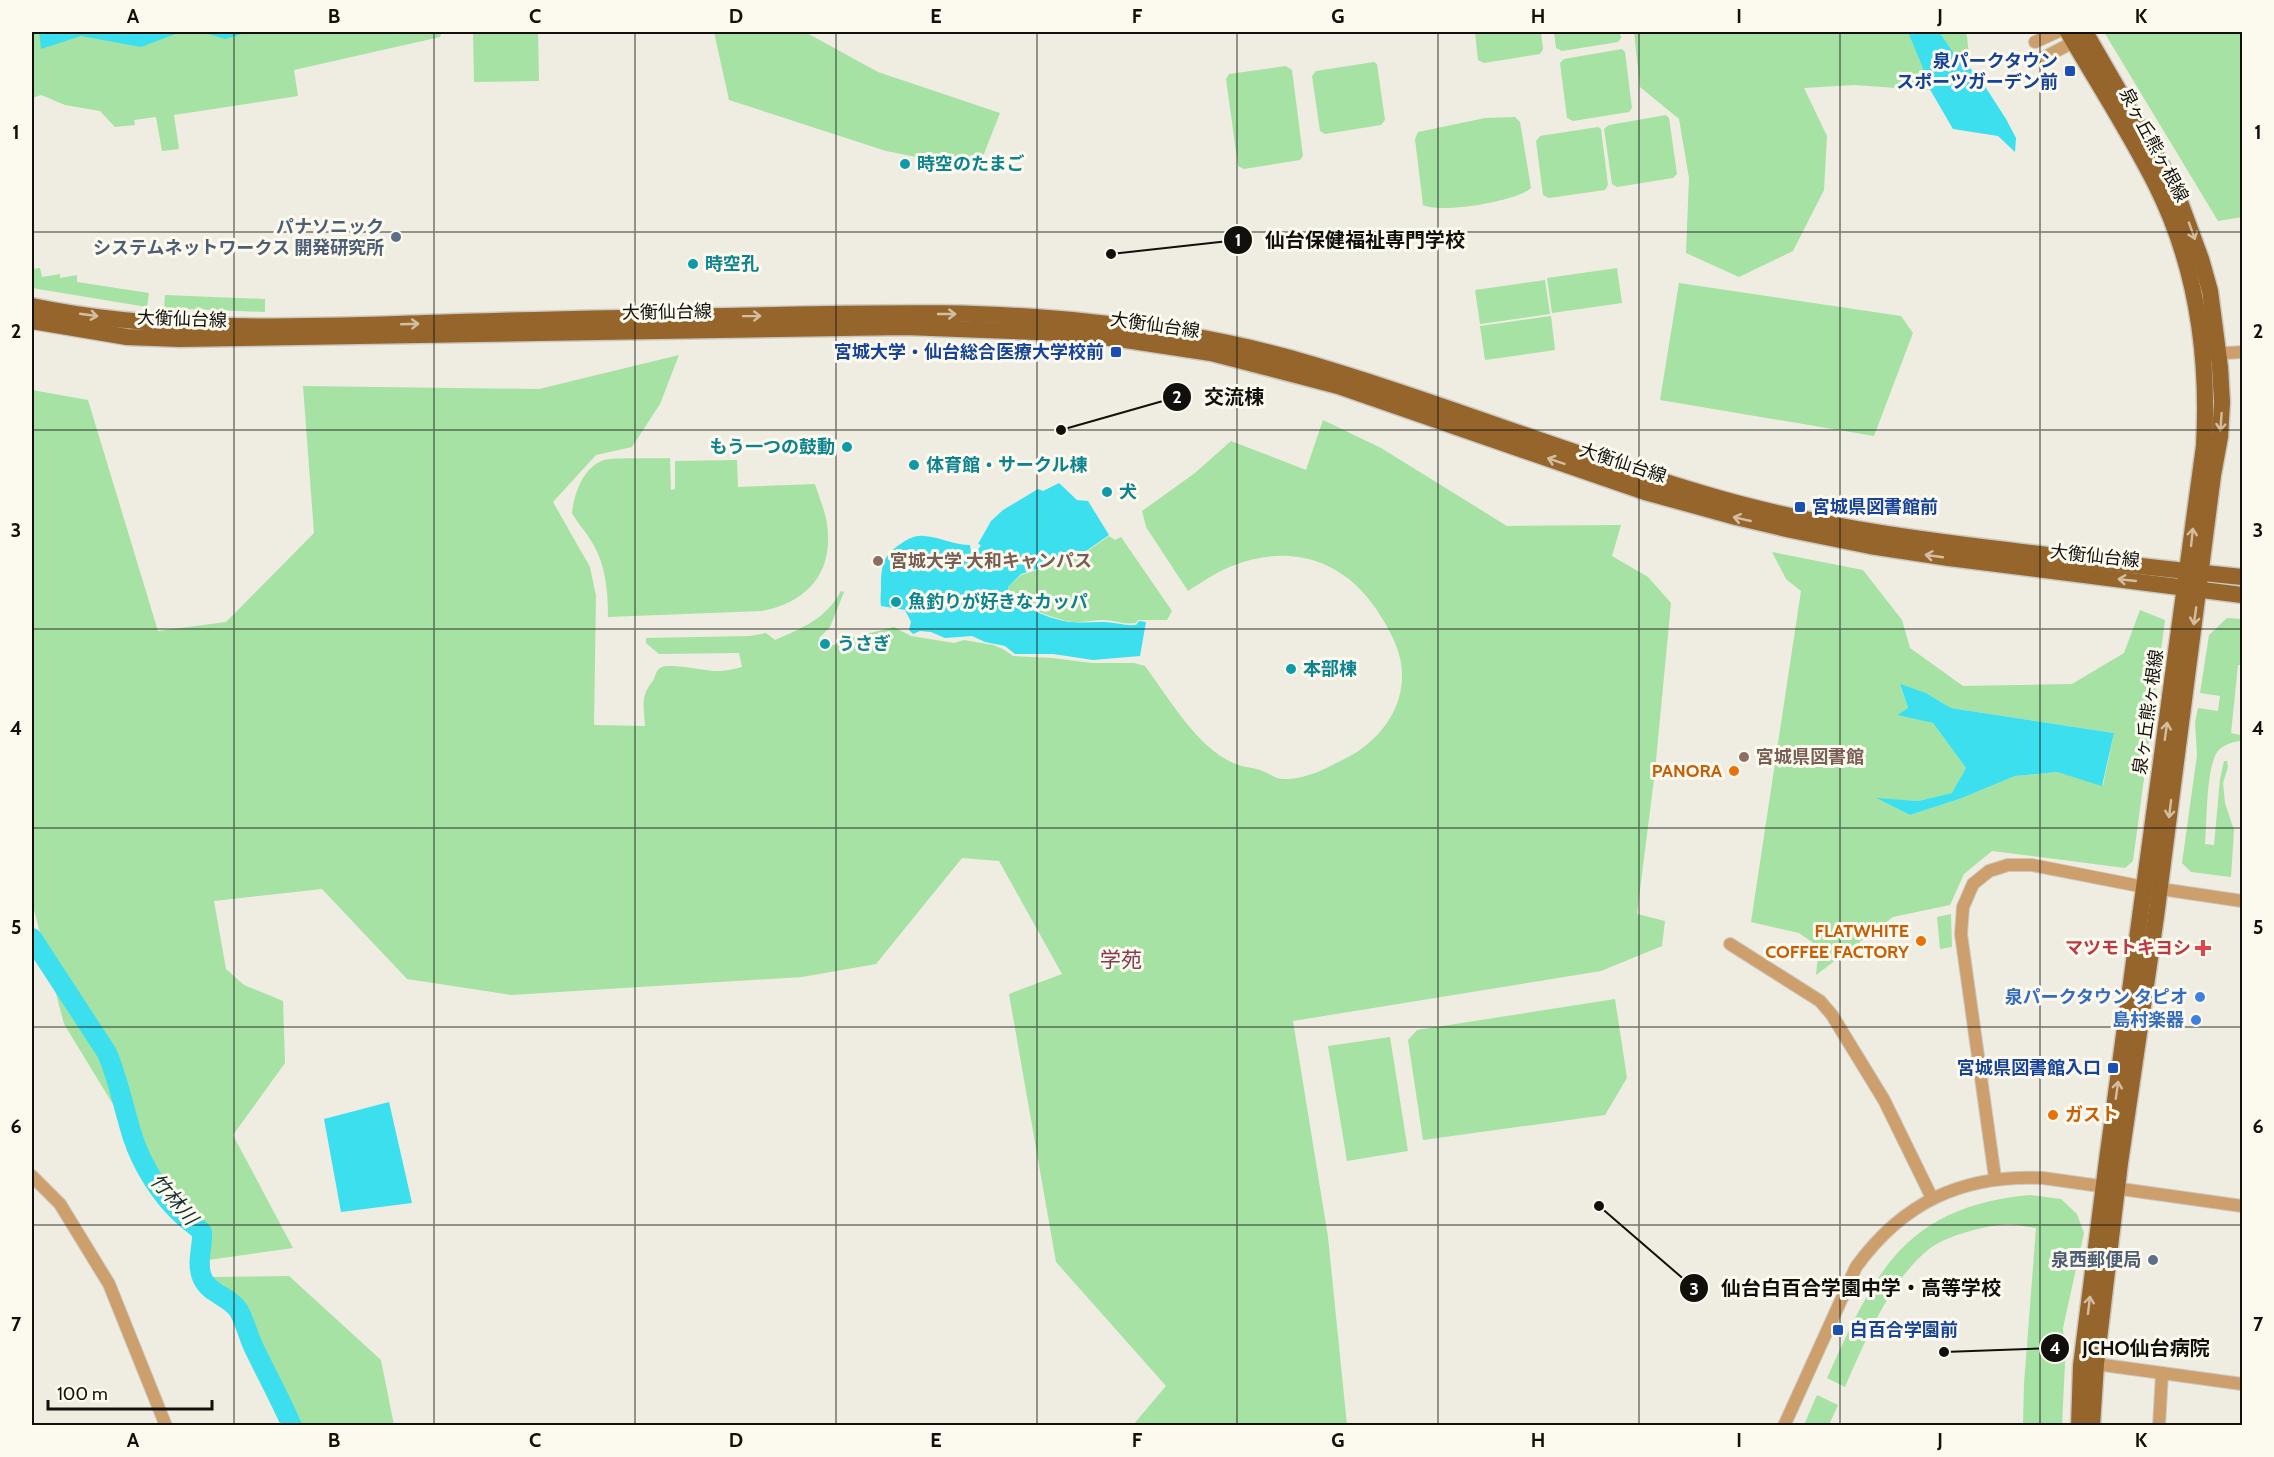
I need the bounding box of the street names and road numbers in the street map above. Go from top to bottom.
street label: 泉ヶ丘熊ヶ根線 [2115,84,2193,206]
street label: 大衡仙台線 [622,300,712,324]
street label: 大衡仙台線 [137,306,227,332]
street label: 大衡仙台線 [1109,308,1201,342]
street label: 大衡仙台線 [1577,439,1669,487]
street label: 大衡仙台線 [2049,540,2141,572]
street label: 泉ヶ丘熊ヶ根線 [2128,648,2168,776]

